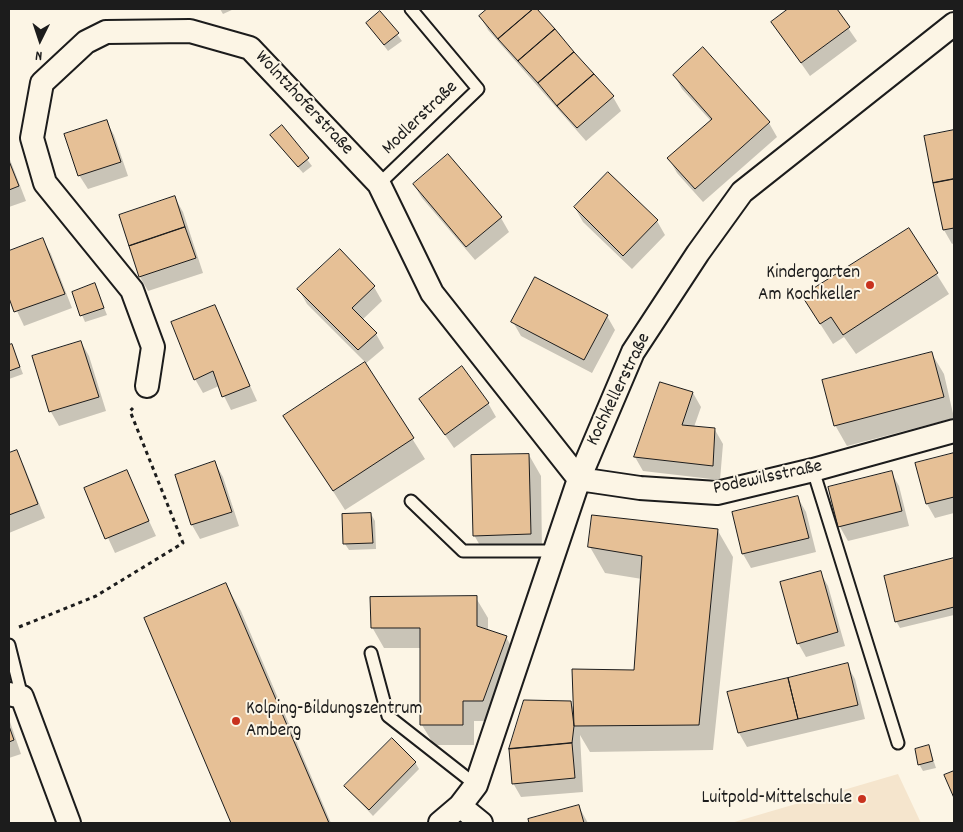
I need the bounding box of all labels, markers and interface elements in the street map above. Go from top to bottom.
north arrow [15,15,65,65]
text: N [35,45,43,65]
street label: Wolntzhoferstraße [249,47,357,161]
street label: Modlerstraße [378,77,464,161]
place label: Kindergarten Am Kochkeller [758,263,860,307]
marker: Kindergarten Am Kochkeller [864,279,876,291]
street label: Kochkellerstraße [583,330,657,450]
street label: Podewilsstraße [711,456,825,502]
place label: Kolping-Bildungszentrum Amberg [246,699,422,743]
marker: Kolping-Bildungszentrum Amberg [230,715,242,727]
place label: Luitpold-Mittelschule [701,788,852,810]
marker: Luitpold-Mittelschule [856,793,868,805]

